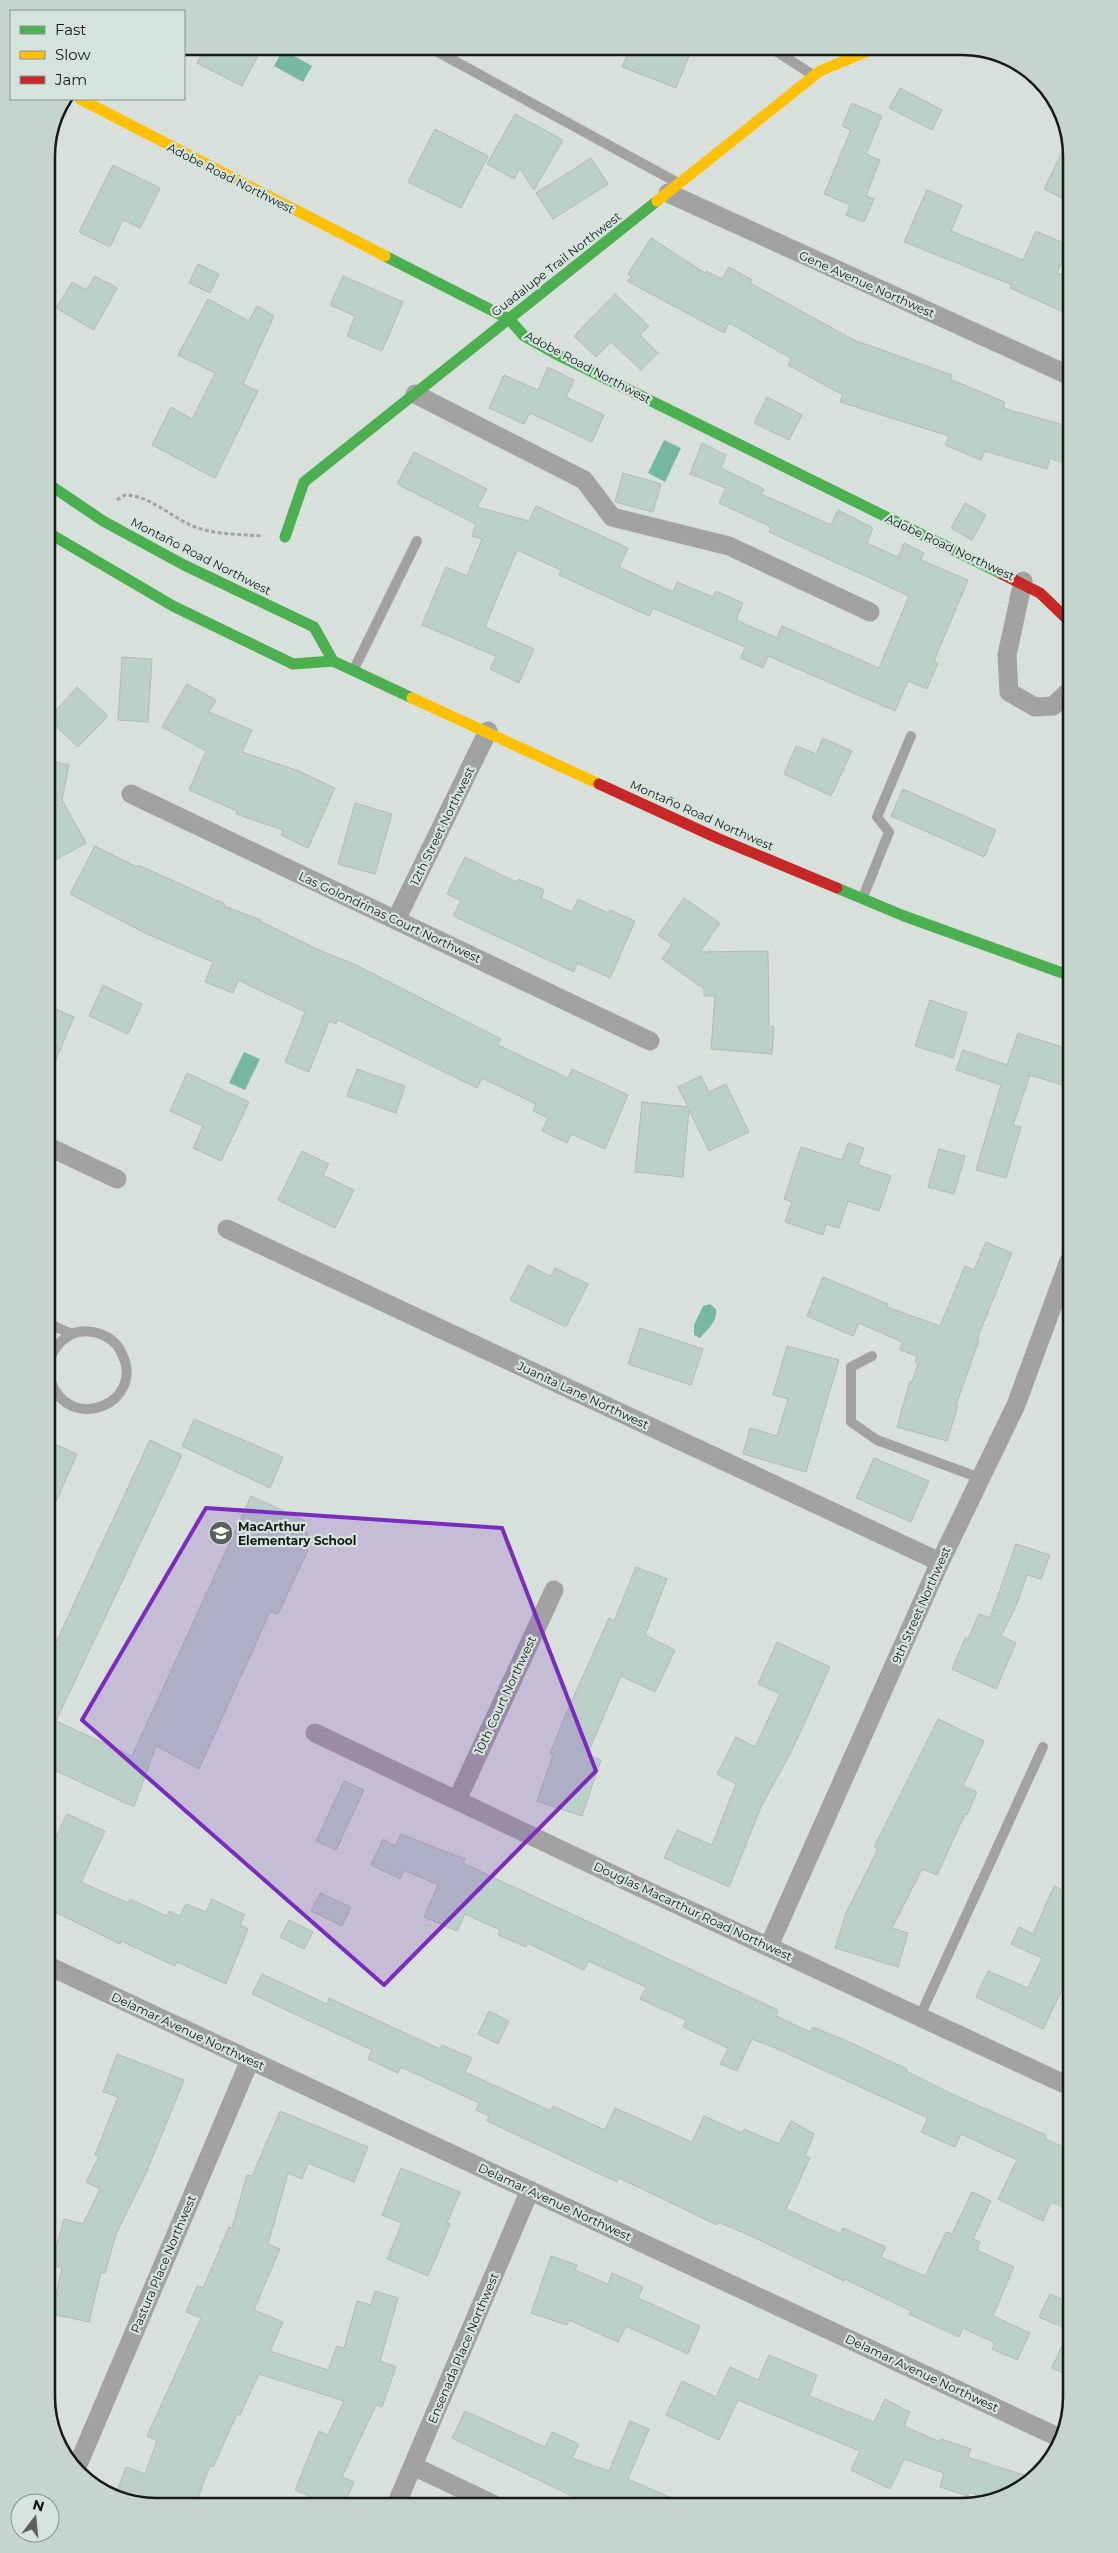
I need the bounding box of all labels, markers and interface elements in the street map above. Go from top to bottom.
legend [10,10,185,100]
text: Fast [55,20,86,39]
text: Slow [55,45,91,64]
text: Jam [54,70,87,89]
street label: Adobe Road Northwest [165,139,297,217]
street label: Guadalupe Trail Northwest [488,209,624,319]
street label: Gene Avenue Northwest [797,247,937,321]
street label: Adobe Road Northwest [522,327,654,407]
street label: Adobe Road Northwest [883,510,1017,584]
street label: Montaño Road Northwest [128,514,274,598]
street label: 12th Street Northwest [407,764,477,888]
street label: Montaño Road Northwest [628,777,776,854]
street label: Las Golondrinas Court Northwest [296,868,484,966]
street label: Juanita Lane Northwest [514,1357,651,1432]
place label: MacArthur Elementary School [238,1519,356,1548]
school or university icon: MacArthur Elementary School [208,1520,234,1546]
street label: 9th Street Northwest [888,1544,954,1666]
street label: 10th Court Northwest [471,1633,539,1757]
street label: Douglas Macarthur Road Northwest [591,1858,795,1964]
street label: Delamar Avenue Northwest [109,1989,267,2073]
street label: Delamar Avenue Northwest [476,2160,634,2244]
street label: Pastura Place Northwest [127,2193,199,2335]
street label: Ensenada Place Northwest [424,2270,502,2426]
street label: Delamar Avenue Northwest [843,2331,1001,2415]
north arrow [10,2493,60,2543]
text: N [31,2495,47,2516]

